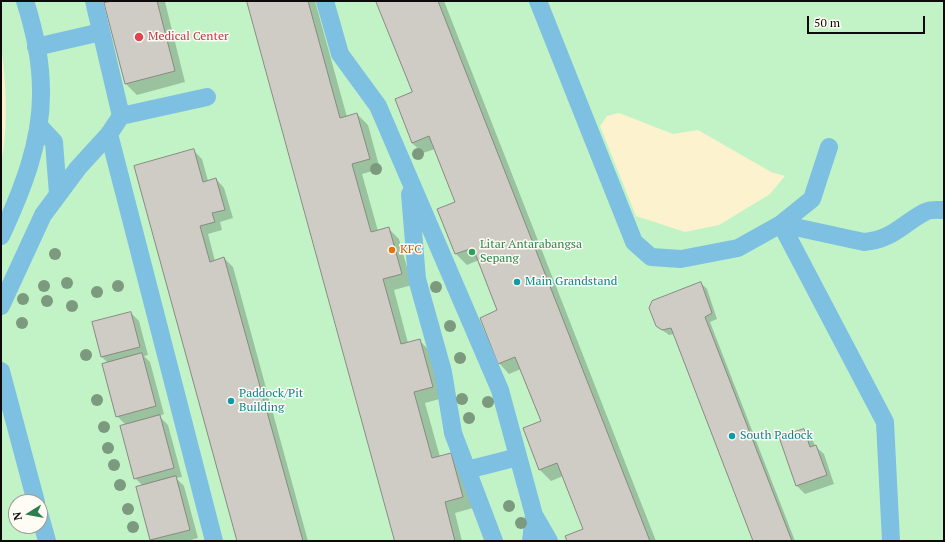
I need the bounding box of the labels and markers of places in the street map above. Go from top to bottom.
place label: Medical Center [148,30,229,44]
marker: Medical Center [133,31,145,43]
place label: Litar Antarabangsa Sepang [480,238,582,266]
place label: KFC [400,243,422,257]
marker: KFC [387,245,397,255]
marker: Litar Antarabangsa Sepang [467,247,477,257]
place label: Main Grandstand [525,275,617,289]
marker: Main Grandstand [512,277,522,287]
place label: Paddock/Pit Building [239,387,303,415]
marker: Paddock/Pit Building [226,396,236,406]
place label: South Padock [740,429,813,443]
marker: South Padock [727,431,737,441]

